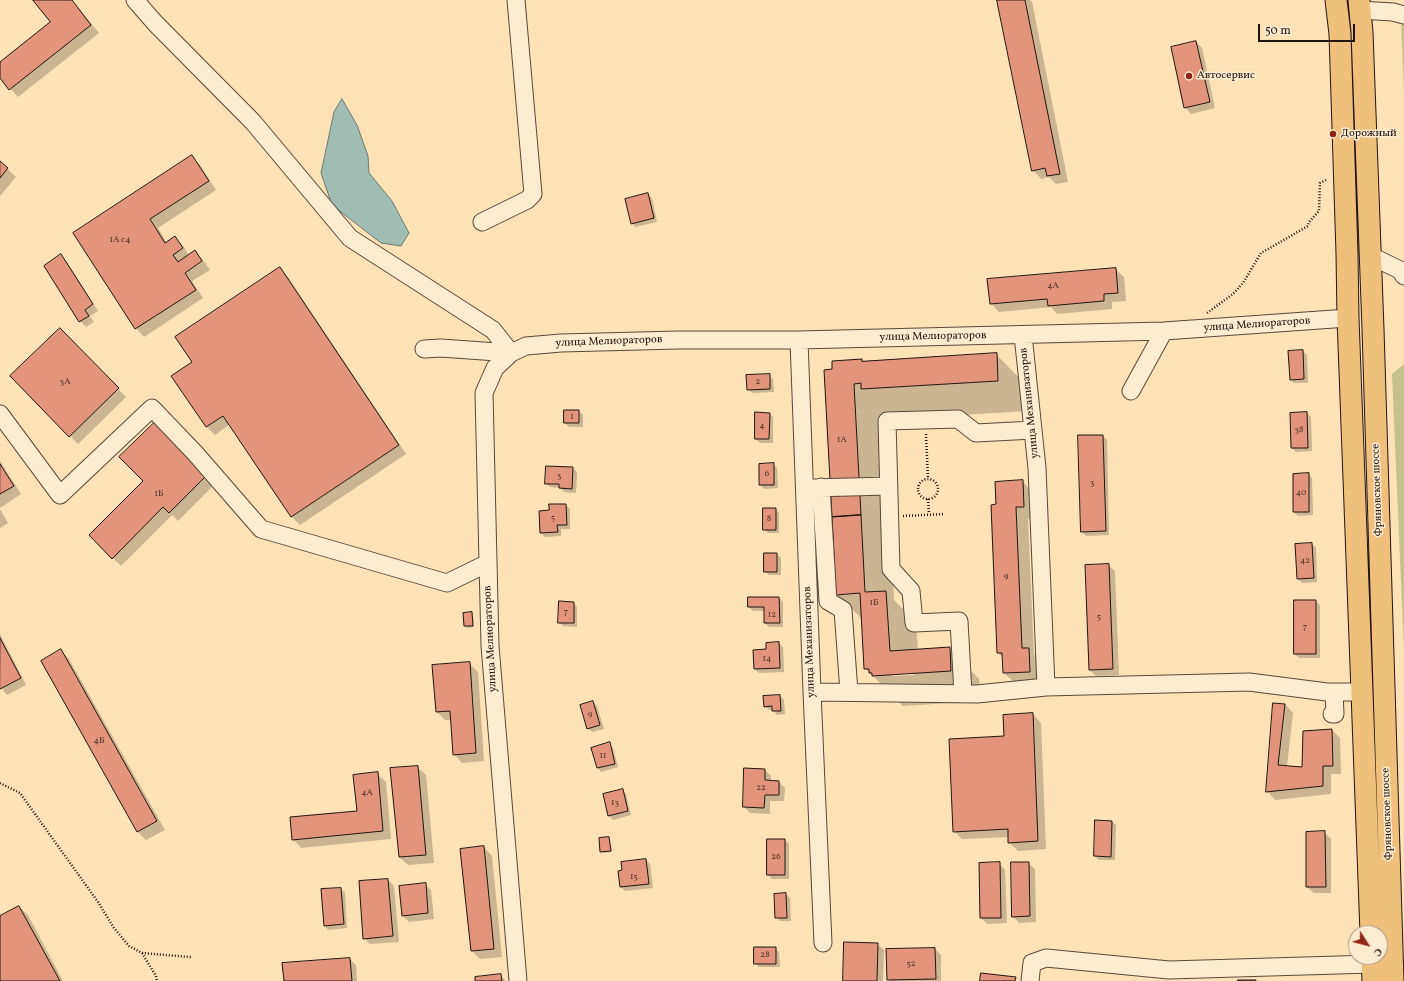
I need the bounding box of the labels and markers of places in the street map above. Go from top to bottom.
place label: Автосервис [1197,69,1255,83]
marker: Автосервис [1184,71,1194,81]
place label: Дорожный [1341,127,1397,141]
marker: Дорожный [1328,129,1338,139]

